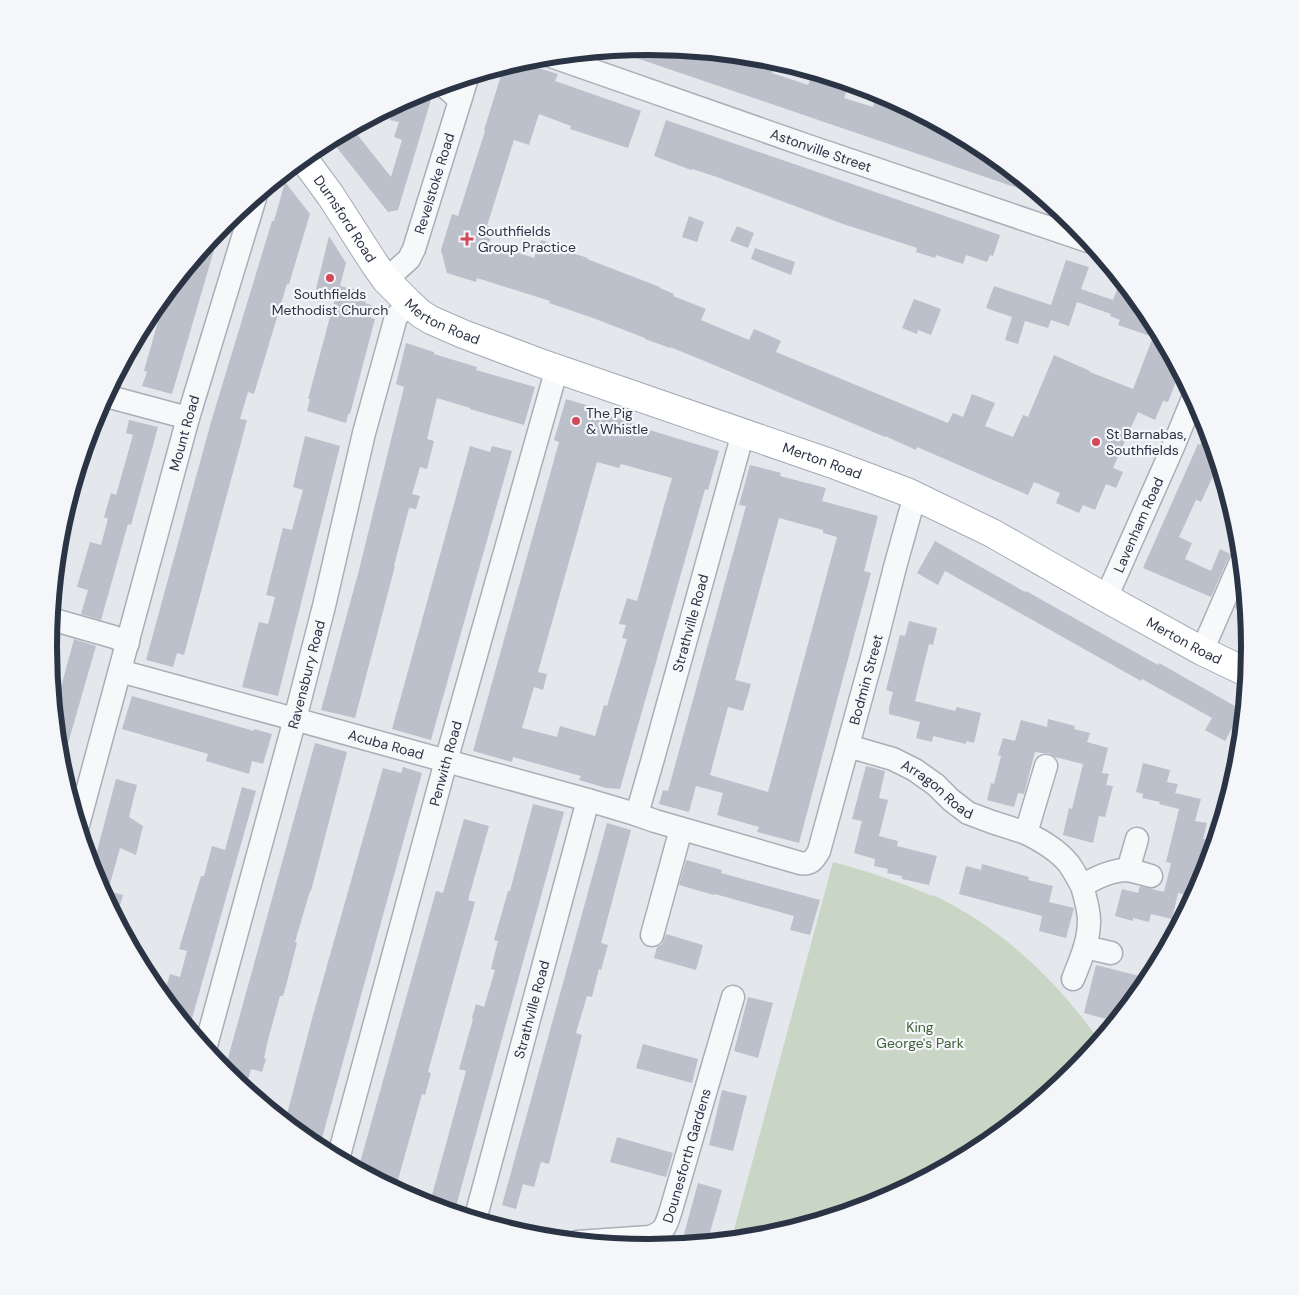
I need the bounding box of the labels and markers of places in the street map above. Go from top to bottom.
place label: Southfields Group Practice [478,222,576,256]
marker: Southfields Group Practice [460,232,474,246]
marker: Southfields Methodist Church [324,272,336,284]
place label: Southfields Methodist Church [272,285,388,319]
place label: The Pig & Whistle [586,404,648,438]
marker: The Pig & Whistle [570,415,582,427]
place label: St Barnabas, Southfields [1106,425,1187,459]
marker: St Barnabas, Southfields [1090,436,1102,448]

